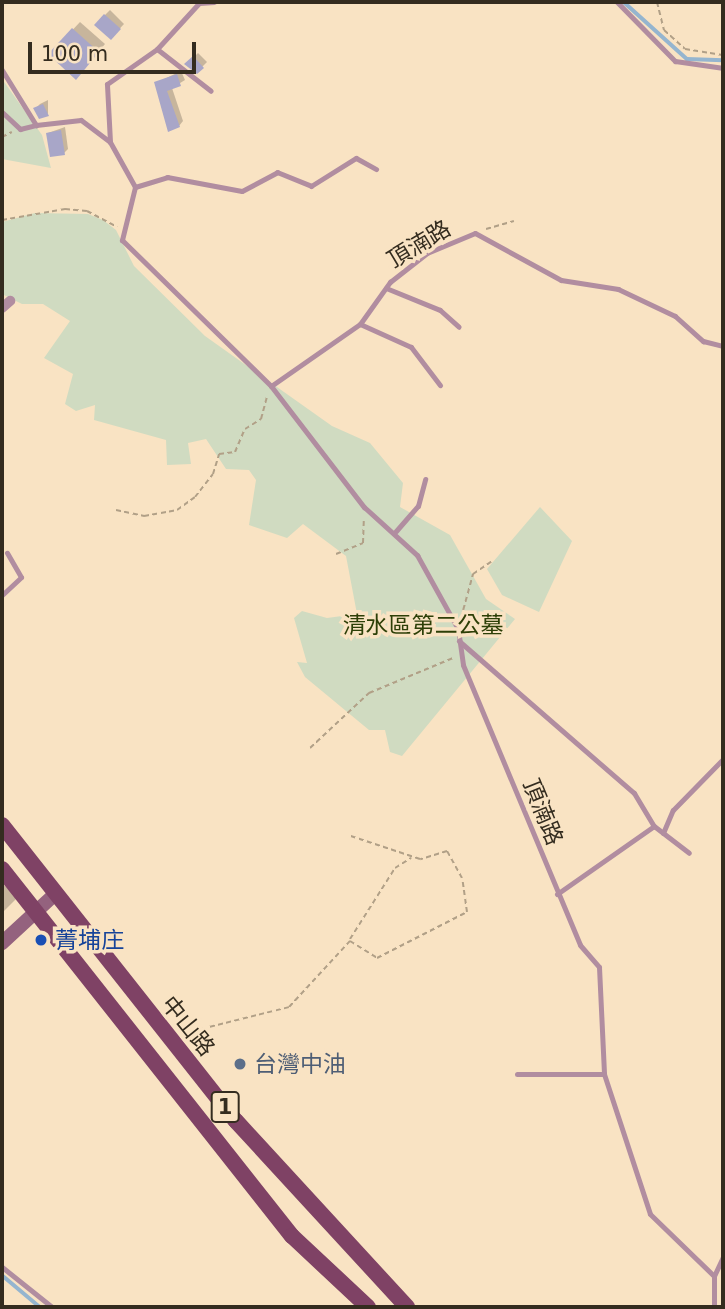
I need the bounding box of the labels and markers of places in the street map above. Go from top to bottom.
place label: 菁埔庄 [55,926,124,954]
marker: 菁埔庄 [33,932,49,948]
place label: 台灣中油 [254,1050,346,1078]
marker: 台灣中油 [232,1056,248,1072]

